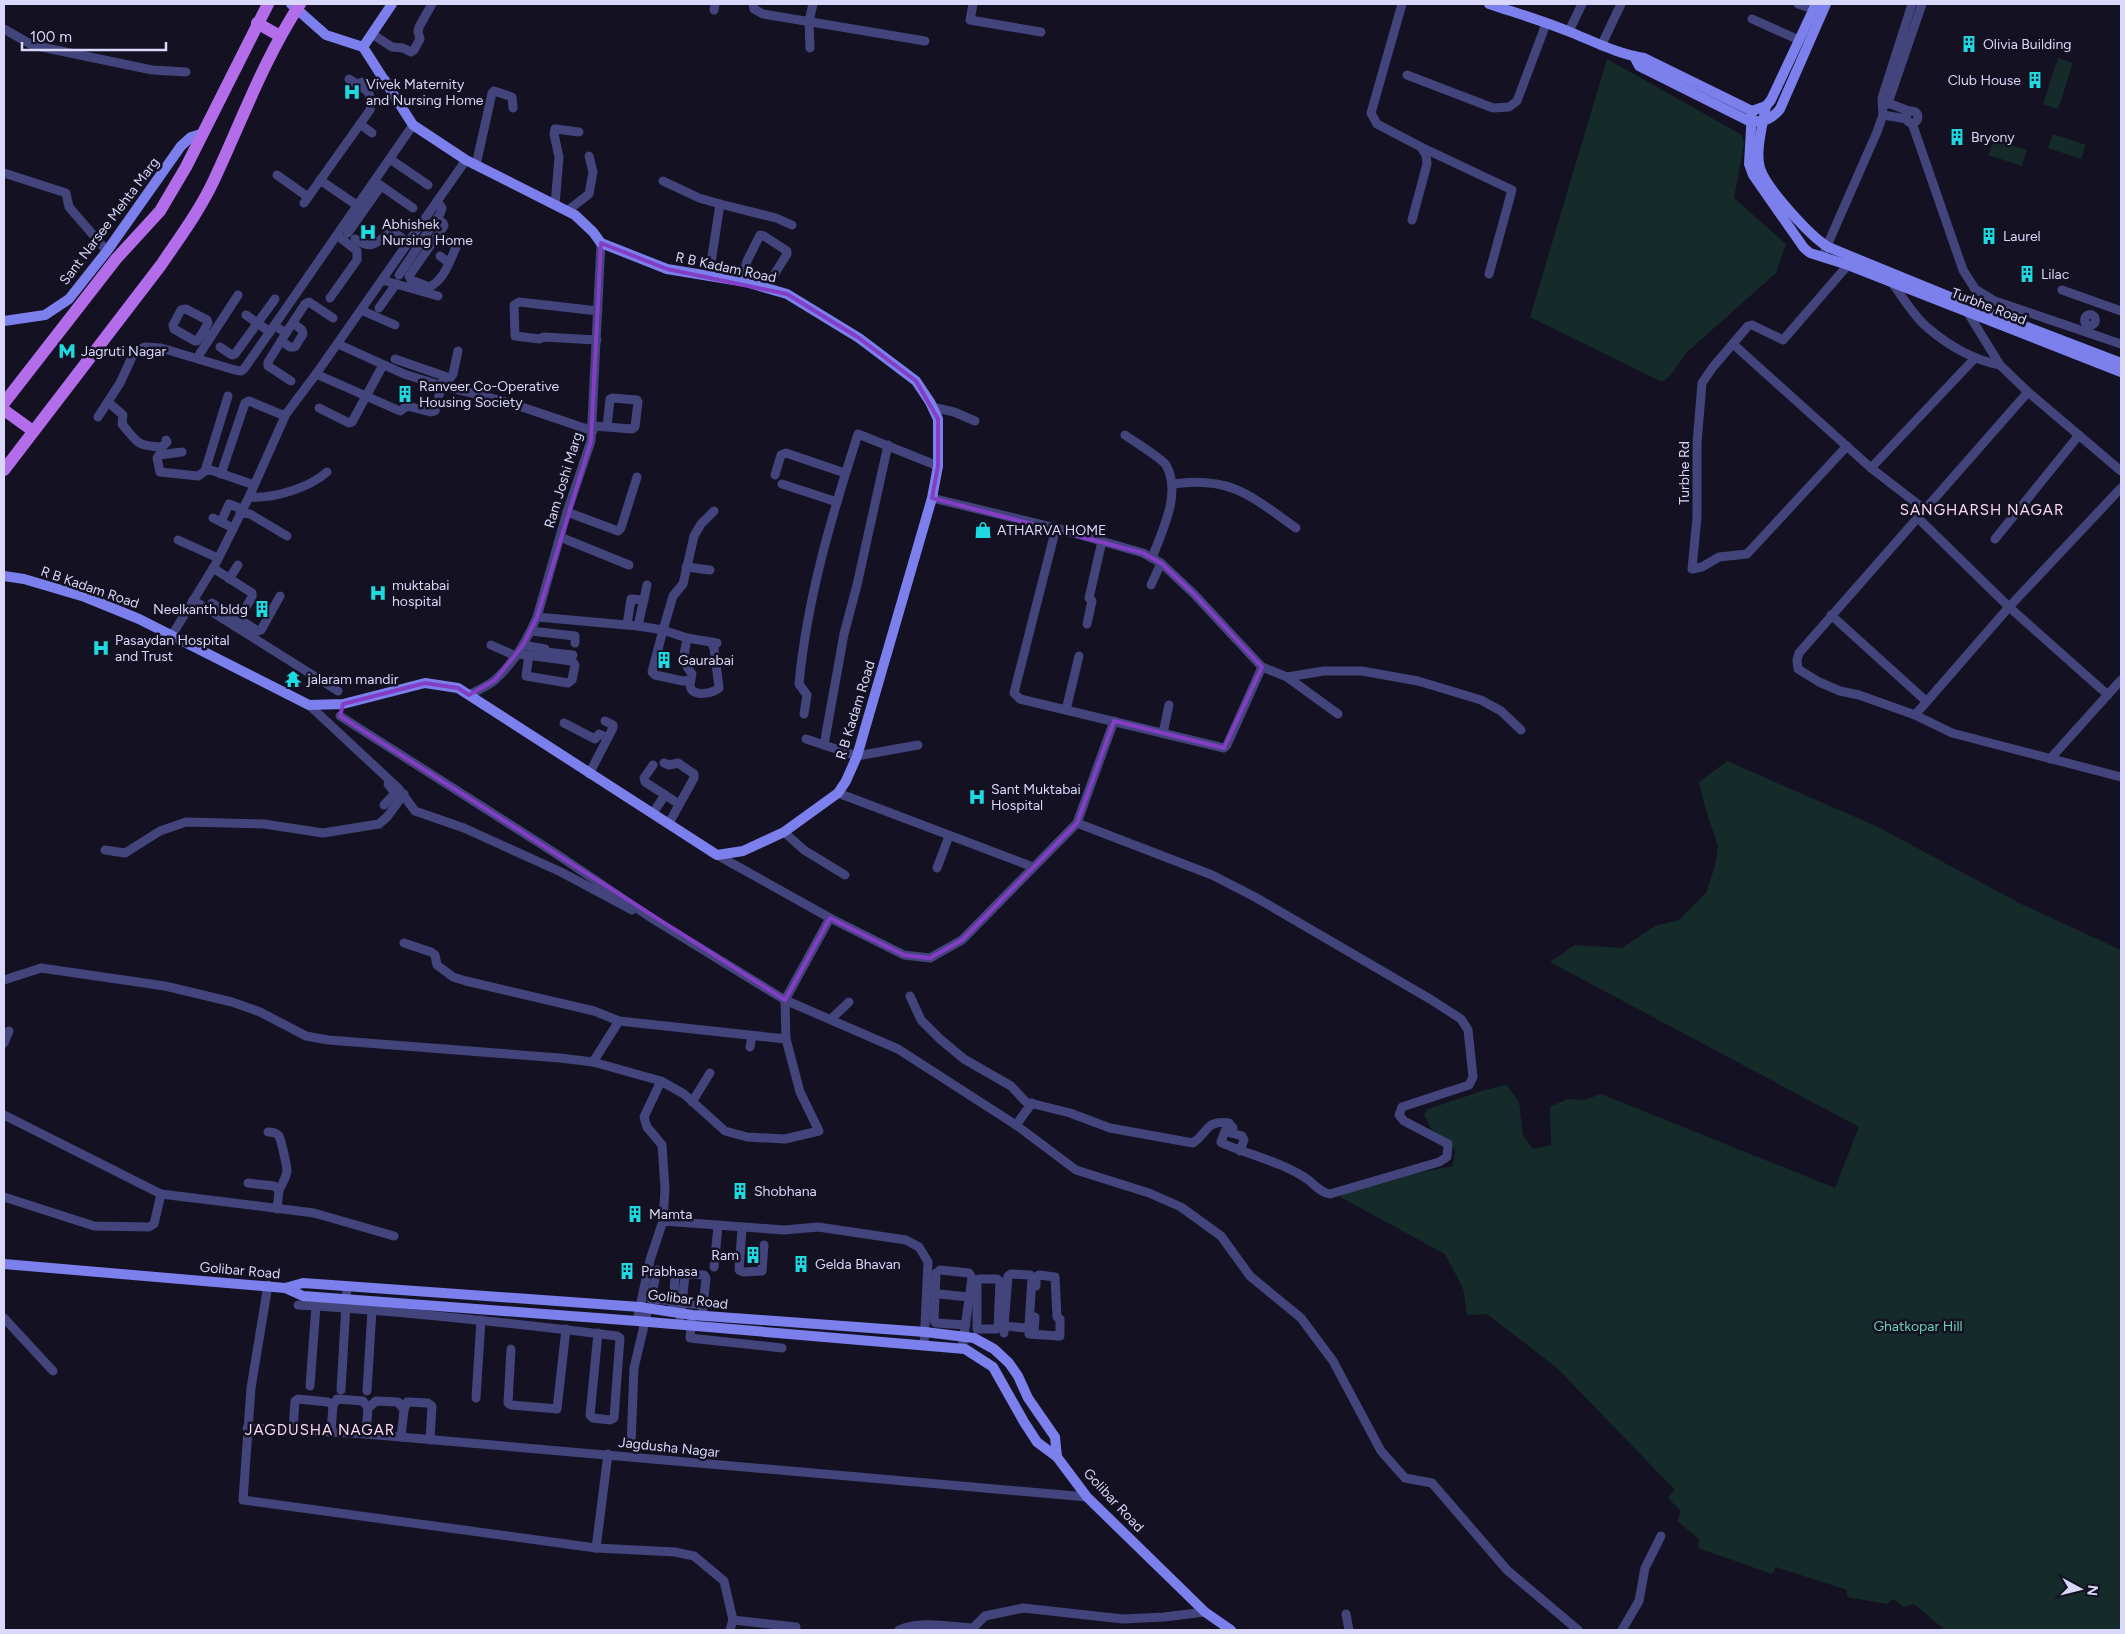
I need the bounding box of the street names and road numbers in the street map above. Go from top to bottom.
street label: Sant Narsee Mehta Marg [56,154,163,288]
street label: R B Kadam Road [674,248,778,286]
street label: Turbhe Road [1949,284,2029,329]
street label: Ram Joshi Marg [541,430,586,530]
street label: Turbhe Rd [1676,441,1693,505]
street label: R B Kadam Road [38,563,141,612]
street label: R B Kadam Road [832,659,879,762]
street label: Golibar Road [199,1259,281,1282]
street label: Golibar Road [647,1286,729,1313]
street label: Jagdusha Nagar [618,1434,721,1461]
street label: Golibar Road [1080,1465,1147,1536]

